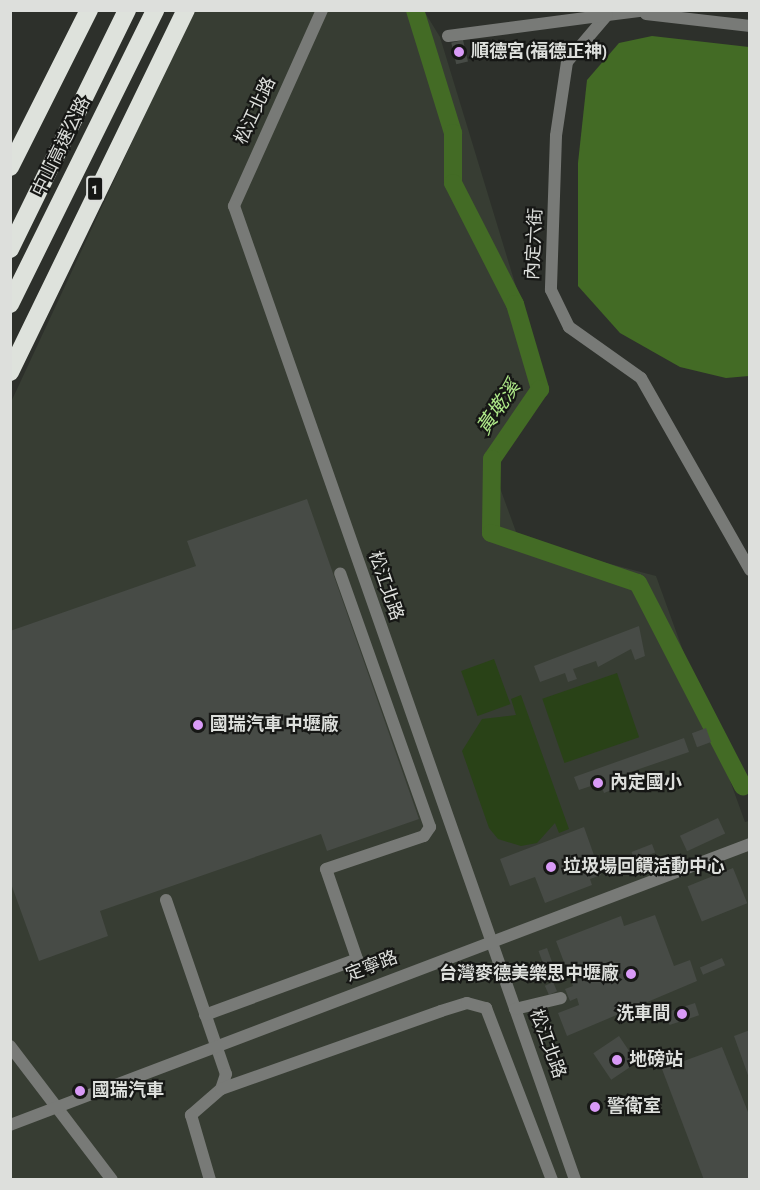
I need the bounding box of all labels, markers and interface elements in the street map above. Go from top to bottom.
place label: 順德宮(福德正神) [471,41,608,63]
marker: 順德宮(福德正神) [452,45,466,59]
street label: 松江北路 [231,74,281,148]
street label: 中山高速公路 [29,94,95,200]
road number: 1 [86,176,104,202]
street label: 內定六街 [522,207,548,281]
water label: 黃墘溪 [472,376,526,440]
street label: 松江北路 [363,548,407,624]
place label: 國瑞汽車 中壢廠 [210,714,339,736]
marker: 國瑞汽車 中壢廠 [191,718,205,732]
place label: 內定國小 [610,772,682,794]
marker: 內定國小 [591,776,605,790]
place label: 垃圾場回饋活動中心 [563,856,725,878]
marker: 垃圾場回饋活動中心 [544,860,558,874]
street label: 定寧路 [343,947,401,987]
place label: 台灣麥德美樂思中壢廠 [439,963,619,985]
marker: 台灣麥德美樂思中壢廠 [624,967,638,981]
place label: 洗車間 [616,1003,670,1025]
street label: 松江北路 [525,1006,569,1082]
marker: 洗車間 [675,1007,689,1021]
place label: 地磅站 [629,1049,683,1071]
marker: 地磅站 [610,1053,624,1067]
place label: 國瑞汽車 [92,1080,164,1102]
marker: 國瑞汽車 [73,1084,87,1098]
place label: 警衛室 [607,1096,661,1118]
marker: 警衛室 [588,1100,602,1114]

